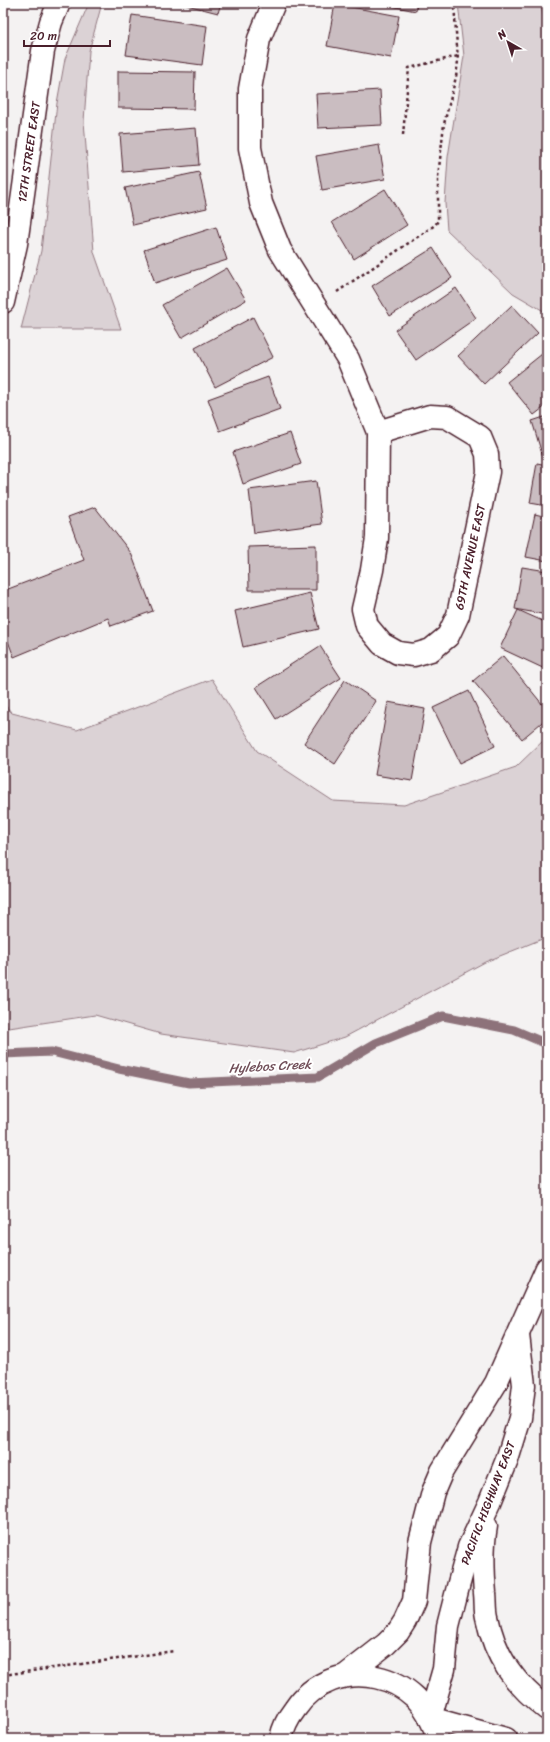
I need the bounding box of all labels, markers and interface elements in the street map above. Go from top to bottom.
scale bar [24,22,110,48]
north arrow [488,22,528,62]
text: 20 m [30,25,57,47]
text: N [492,25,511,45]
street label: 12TH STREET EAST [11,100,47,204]
street label: 69TH AVENUE EAST [448,501,492,612]
water label: Hylebos Creek [228,1052,313,1080]
street label: PACIFIC HIGHWAY EAST [454,1437,522,1568]

